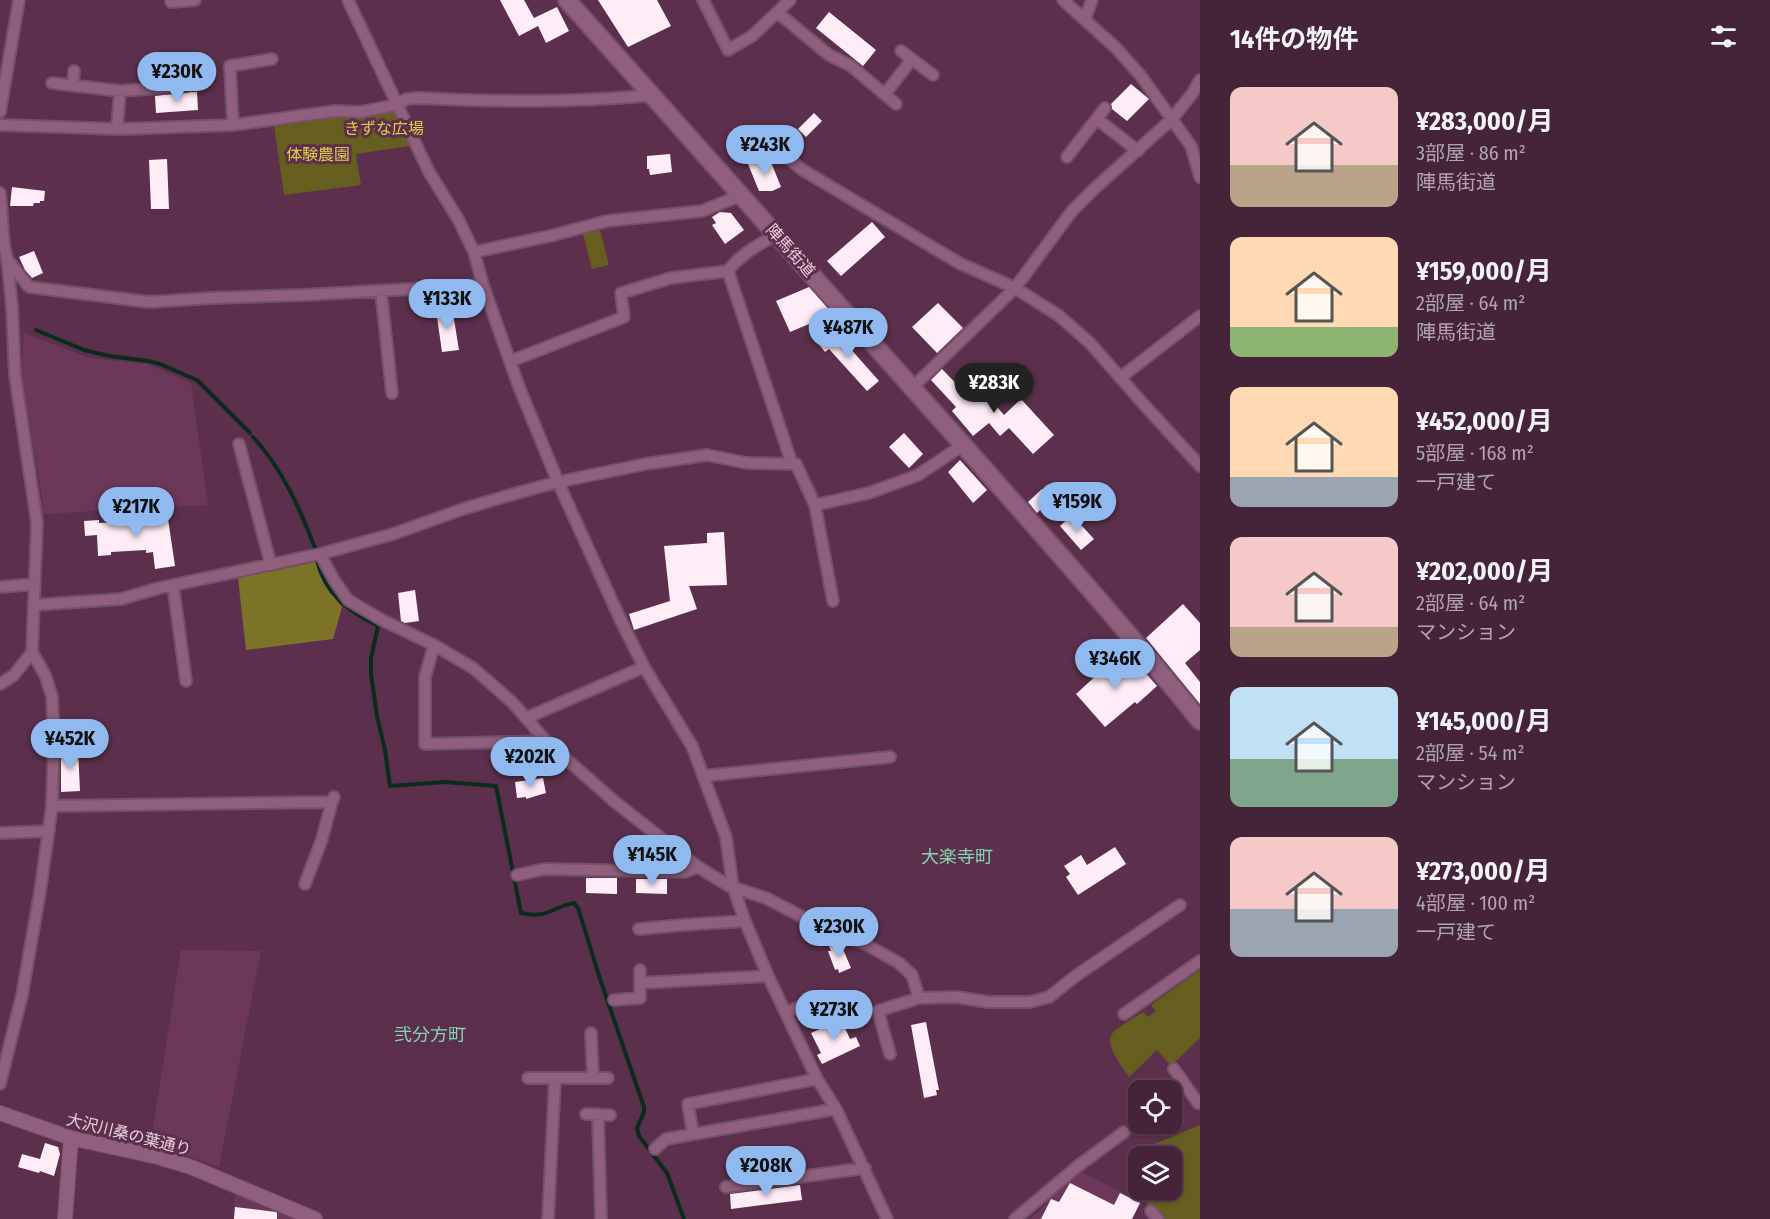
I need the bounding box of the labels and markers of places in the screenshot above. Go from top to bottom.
pin: ¥230K [135,52,219,103]
pin: ¥243K [723,125,807,176]
pin: ¥133K [405,279,489,330]
pin: ¥487K [806,308,890,359]
pin: ¥283K [952,363,1036,414]
pin: ¥159K [1035,482,1119,533]
pin: ¥217K [94,487,178,538]
pin: ¥346K [1073,639,1157,690]
pin: ¥452K [28,719,112,770]
pin: ¥202K [488,737,572,788]
pin: ¥145K [610,835,694,886]
pin: ¥230K [797,907,881,958]
pin: ¥273K [792,990,876,1041]
pin: ¥208K [724,1146,808,1197]

